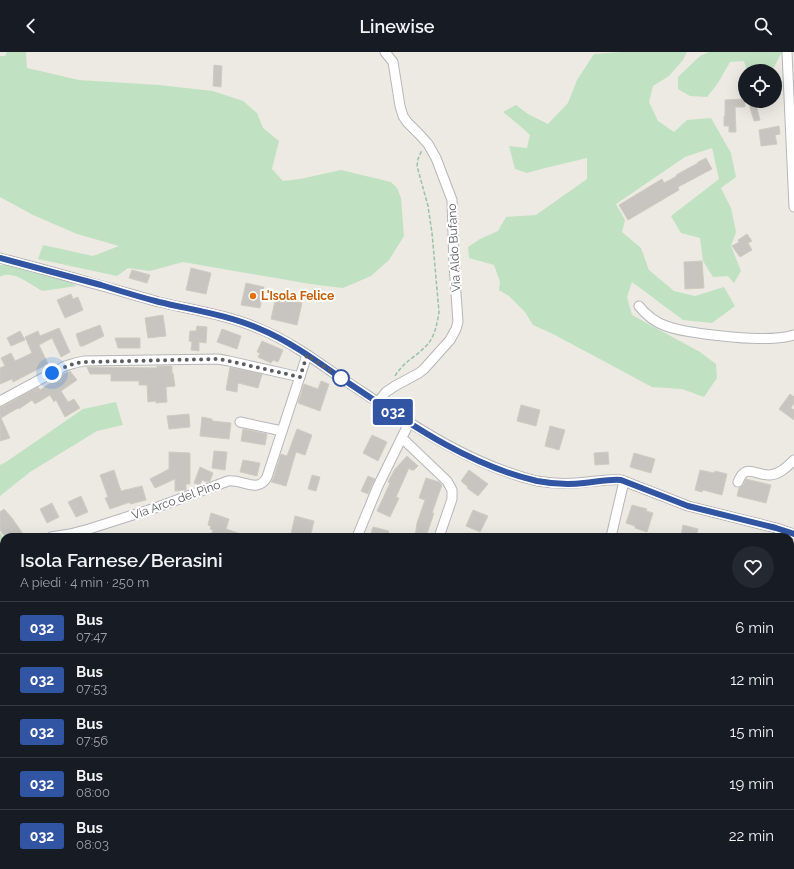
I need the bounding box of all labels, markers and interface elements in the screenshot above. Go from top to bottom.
icon: back [20,15,42,37]
icon: search [752,15,774,37]
text: Linewise [360,16,434,37]
map controls [738,64,782,108]
button: locate [738,64,782,108]
street label: Via Aldo Bufano [445,203,463,293]
place label: L'Isola Felice [261,289,334,303]
marker: L'Isola Felice [248,291,258,301]
your location [42,363,62,383]
unlabelled marker [332,369,350,387]
line badge: 032 [370,399,416,425]
text: 032 [381,404,405,420]
street label: Via Arco del Pino [130,477,222,523]
button: heart [732,546,774,588]
text: Isola Farnese/Berasini [20,549,223,571]
text: A piedi · 4 min · 250 m [20,575,149,590]
text: Bus [76,611,103,629]
text: 6 min [735,619,774,637]
text: 032 [30,620,54,636]
text: 07:47 [76,629,107,644]
text: Bus [76,663,103,681]
text: 12 min [730,671,774,689]
text: 032 [30,672,54,688]
text: 07:53 [76,681,107,696]
text: Bus [76,715,103,733]
text: 15 min [730,723,774,741]
text: 032 [30,724,54,740]
text: 07:56 [76,733,108,748]
text: Bus [76,767,103,785]
text: 19 min [729,775,774,793]
text: 032 [30,776,54,792]
text: 08:00 [76,785,110,800]
text: Bus [76,819,103,837]
text: 22 min [729,827,774,845]
text: 032 [30,828,54,844]
text: 08:03 [76,837,109,852]

